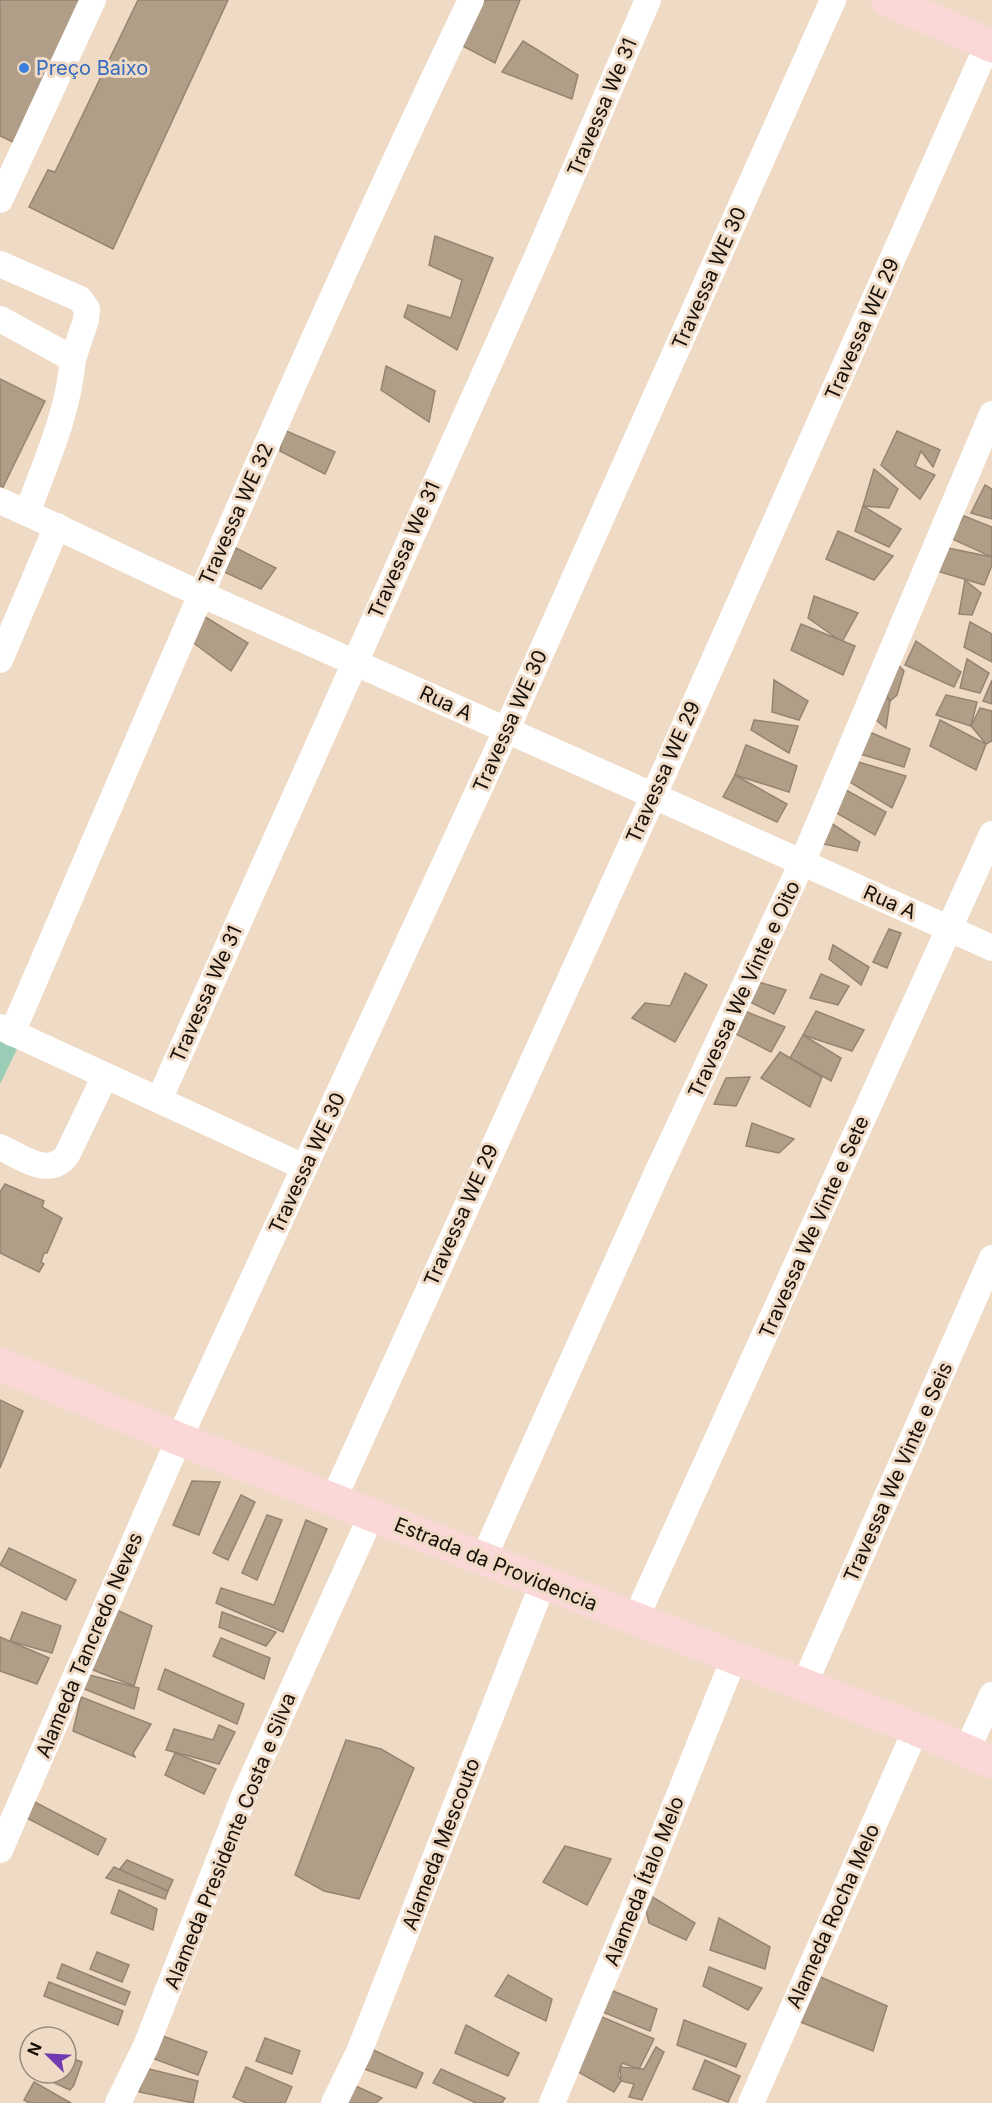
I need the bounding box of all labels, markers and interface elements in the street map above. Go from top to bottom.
street label: Travessa We 31 [562,35,642,179]
place label: Preço Baixo [36,56,148,80]
marker: Preço Baixo [17,61,31,75]
street label: Travessa WE 30 [667,203,751,353]
street label: Travessa WE 29 [820,254,904,404]
street label: Travessa WE 32 [194,439,278,589]
street label: Travessa We 31 [363,478,445,622]
street label: Travessa WE 30 [468,646,552,796]
street label: Rua A [416,680,476,726]
street label: Travessa WE 29 [621,697,705,847]
street label: Travessa We Vinte e Oito [683,877,805,1101]
street label: Rua A [860,880,920,924]
street label: Travessa We 31 [165,922,247,1066]
street label: Travessa WE 30 [264,1089,350,1237]
street label: Travessa We Vinte e Sete [754,1112,874,1342]
street label: Travessa WE 29 [419,1140,503,1290]
street label: Travessa We Vinte e Seis [839,1358,957,1586]
street label: Estrada da Providencia [391,1512,601,1616]
street label: Alameda Tancredo Neves [31,1529,147,1761]
street label: Alameda Presidente Costa e Silva [159,1689,301,1993]
street label: Alameda Mescouto [397,1755,485,1933]
street label: Alameda Ítalo Melo [598,1792,689,1969]
street label: Alameda Rocha Melo [781,1820,885,2012]
north arrow [18,2025,78,2085]
text: N [23,2039,46,2059]

